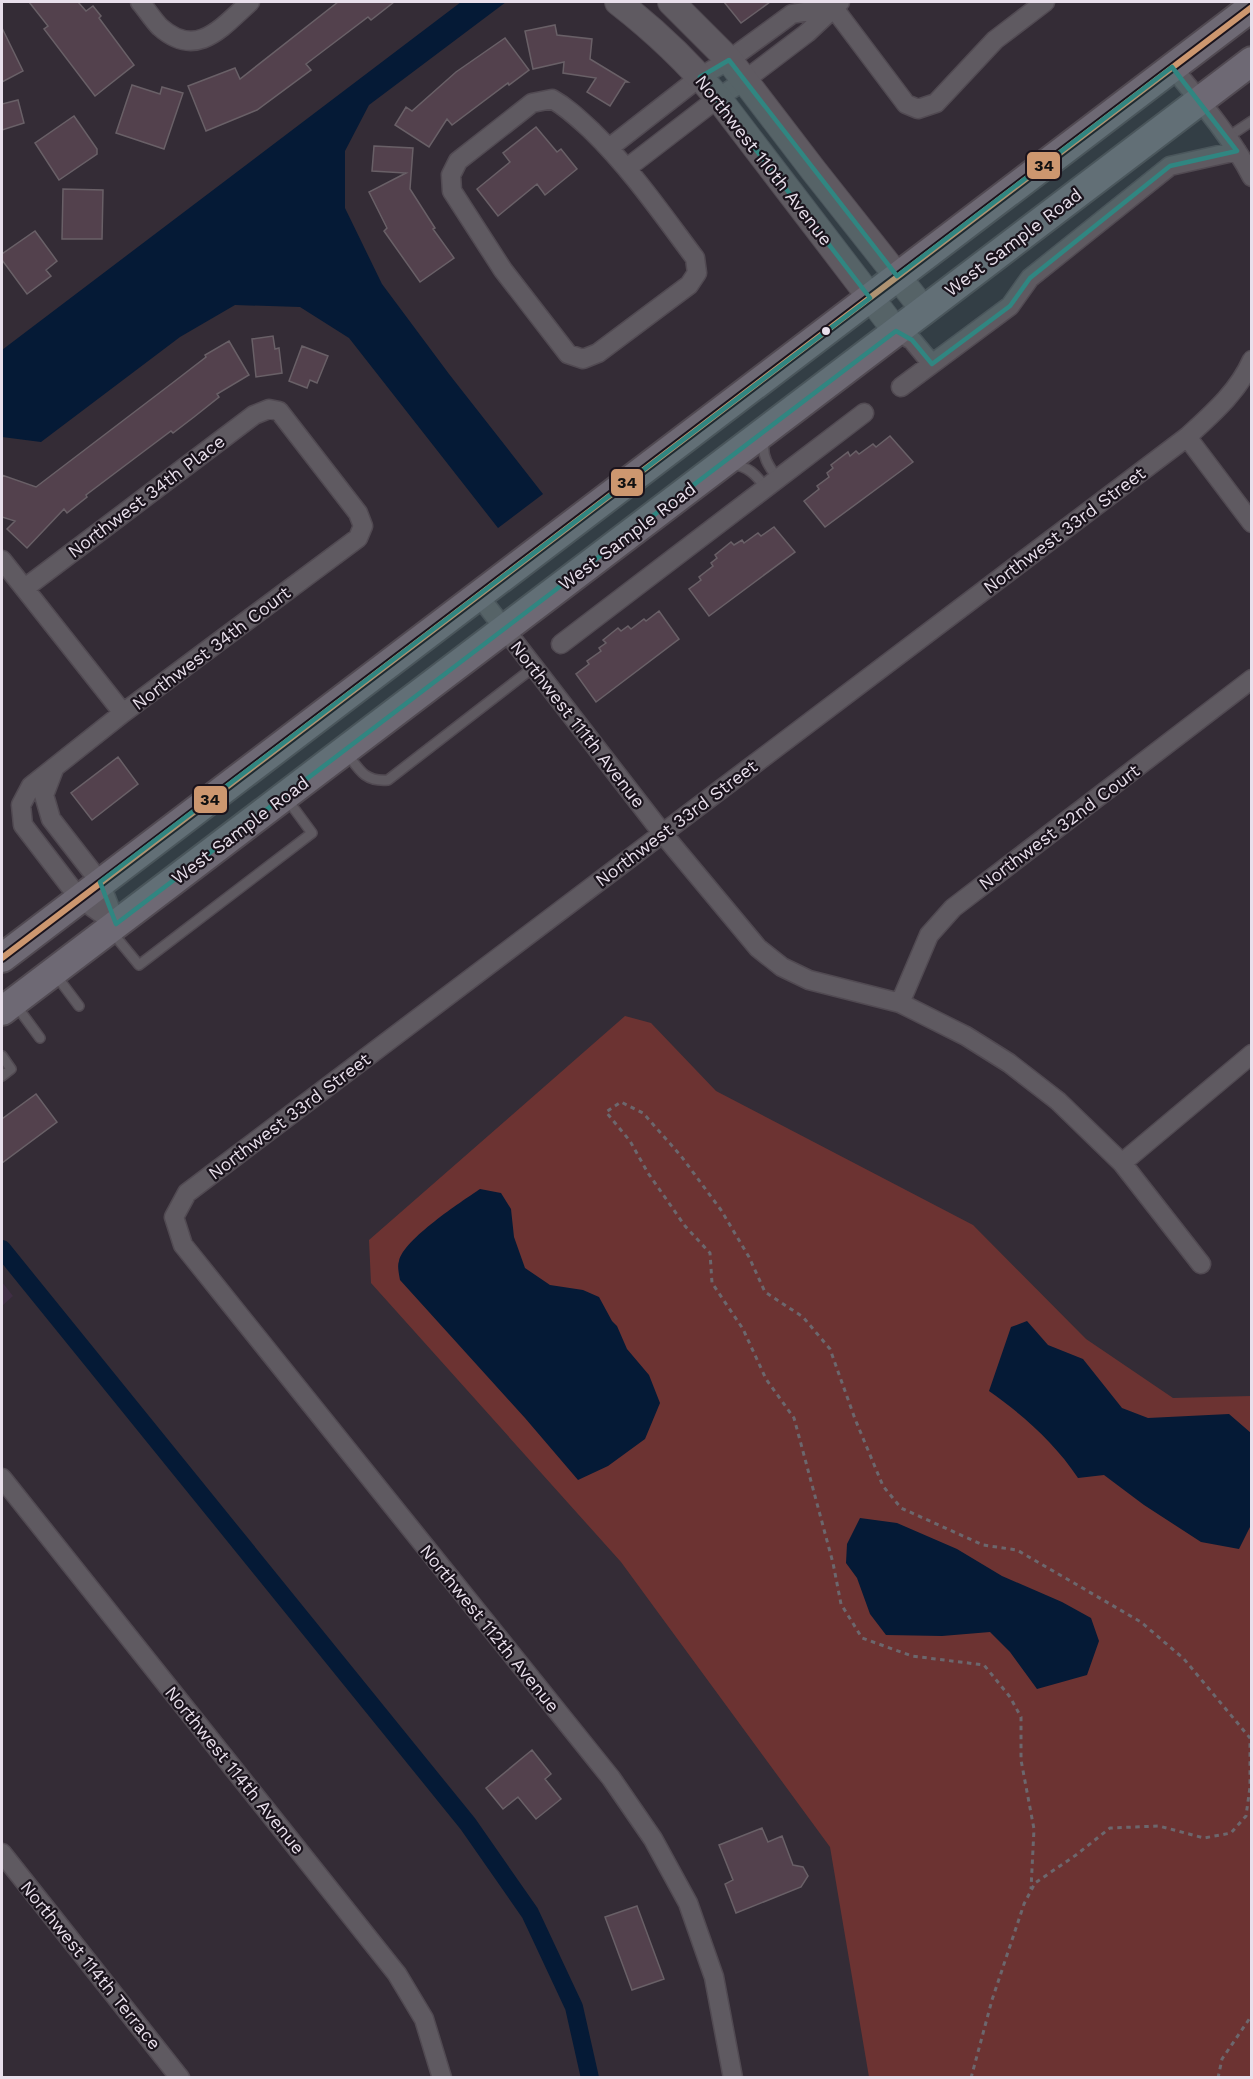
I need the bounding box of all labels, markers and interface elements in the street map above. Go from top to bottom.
street label: Northwest 110th Avenue [691,71,837,249]
line badge: 34 [1026,151,1061,180]
text: 34 [1034,156,1054,175]
street label: West Sample Road [940,184,1086,300]
unlabelled marker [820,325,832,337]
street label: Northwest 34th Place [63,430,229,562]
street label: Northwest 33rd Street [979,462,1149,598]
line badge: 34 [610,468,644,497]
text: 34 [617,473,637,492]
street label: West Sample Road [554,478,700,594]
street label: Northwest 34th Court [128,581,295,714]
street label: Northwest 111th Avenue [506,636,650,812]
street label: Northwest 33rd Street [591,755,761,891]
street label: Northwest 32nd Court [975,759,1144,894]
street label: West Sample Road [167,772,313,888]
line badge: 34 [193,785,228,814]
text: 34 [200,790,220,809]
street label: Northwest 33rd Street [204,1048,374,1184]
street label: Northwest 112th Avenue [416,1540,564,1716]
street label: Northwest 114th Avenue [161,1682,309,1858]
street label: Northwest 114th Terrace [16,1876,166,2054]

